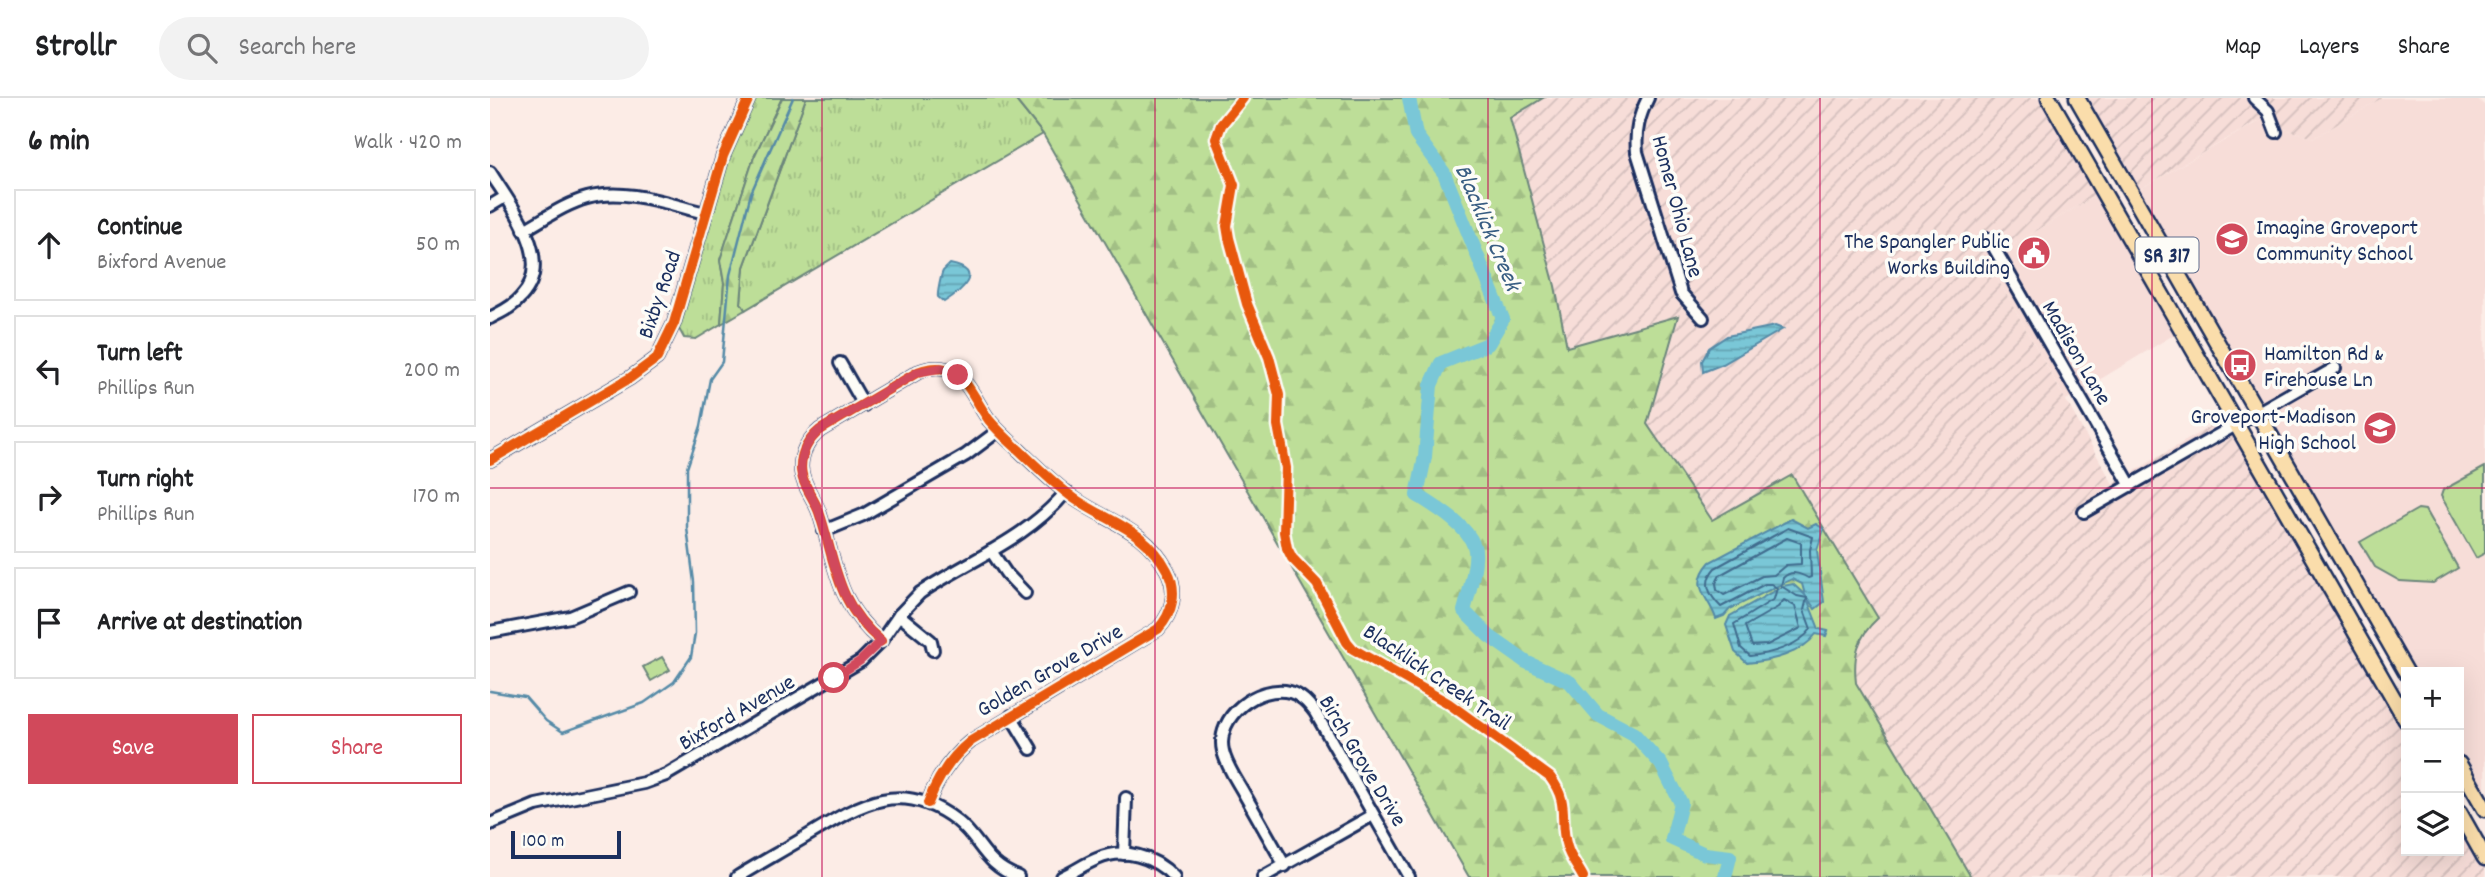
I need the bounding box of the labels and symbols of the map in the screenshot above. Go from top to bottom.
street label: Homer Ohio Lane [1641,132,1710,282]
water label: Blacklick Creek [1444,160,1529,299]
place label: Imagine Groveport Community School [2256,213,2418,272]
school or university icon: Imagine Groveport Community School [2213,220,2251,258]
place label: The Spangler Public Works Building [1844,227,2010,286]
public building icon: The Spangler Public Works Building [2015,234,2053,272]
road number: SR 317 [2136,238,2198,272]
street label: Bixby Road [631,247,692,344]
street label: Madison Lane [2032,295,2118,412]
place label: Hamilton Rd & Firehouse Ln [2264,339,2384,398]
bus stop icon: Hamilton Rd & Firehouse Ln [2221,346,2259,384]
route end [942,359,973,390]
place label: Groveport-Madison High School [2190,402,2357,461]
school or university icon: Groveport-Madison High School [2361,409,2399,447]
street label: Golden Grove Drive [972,617,1130,727]
street label: Blacklick Creek Trail [1355,617,1517,741]
route start [818,662,849,693]
street label: Bixford Avenue [673,667,802,761]
street label: Birch Grove Drive [1309,690,1413,834]
scale bar [511,828,621,860]

